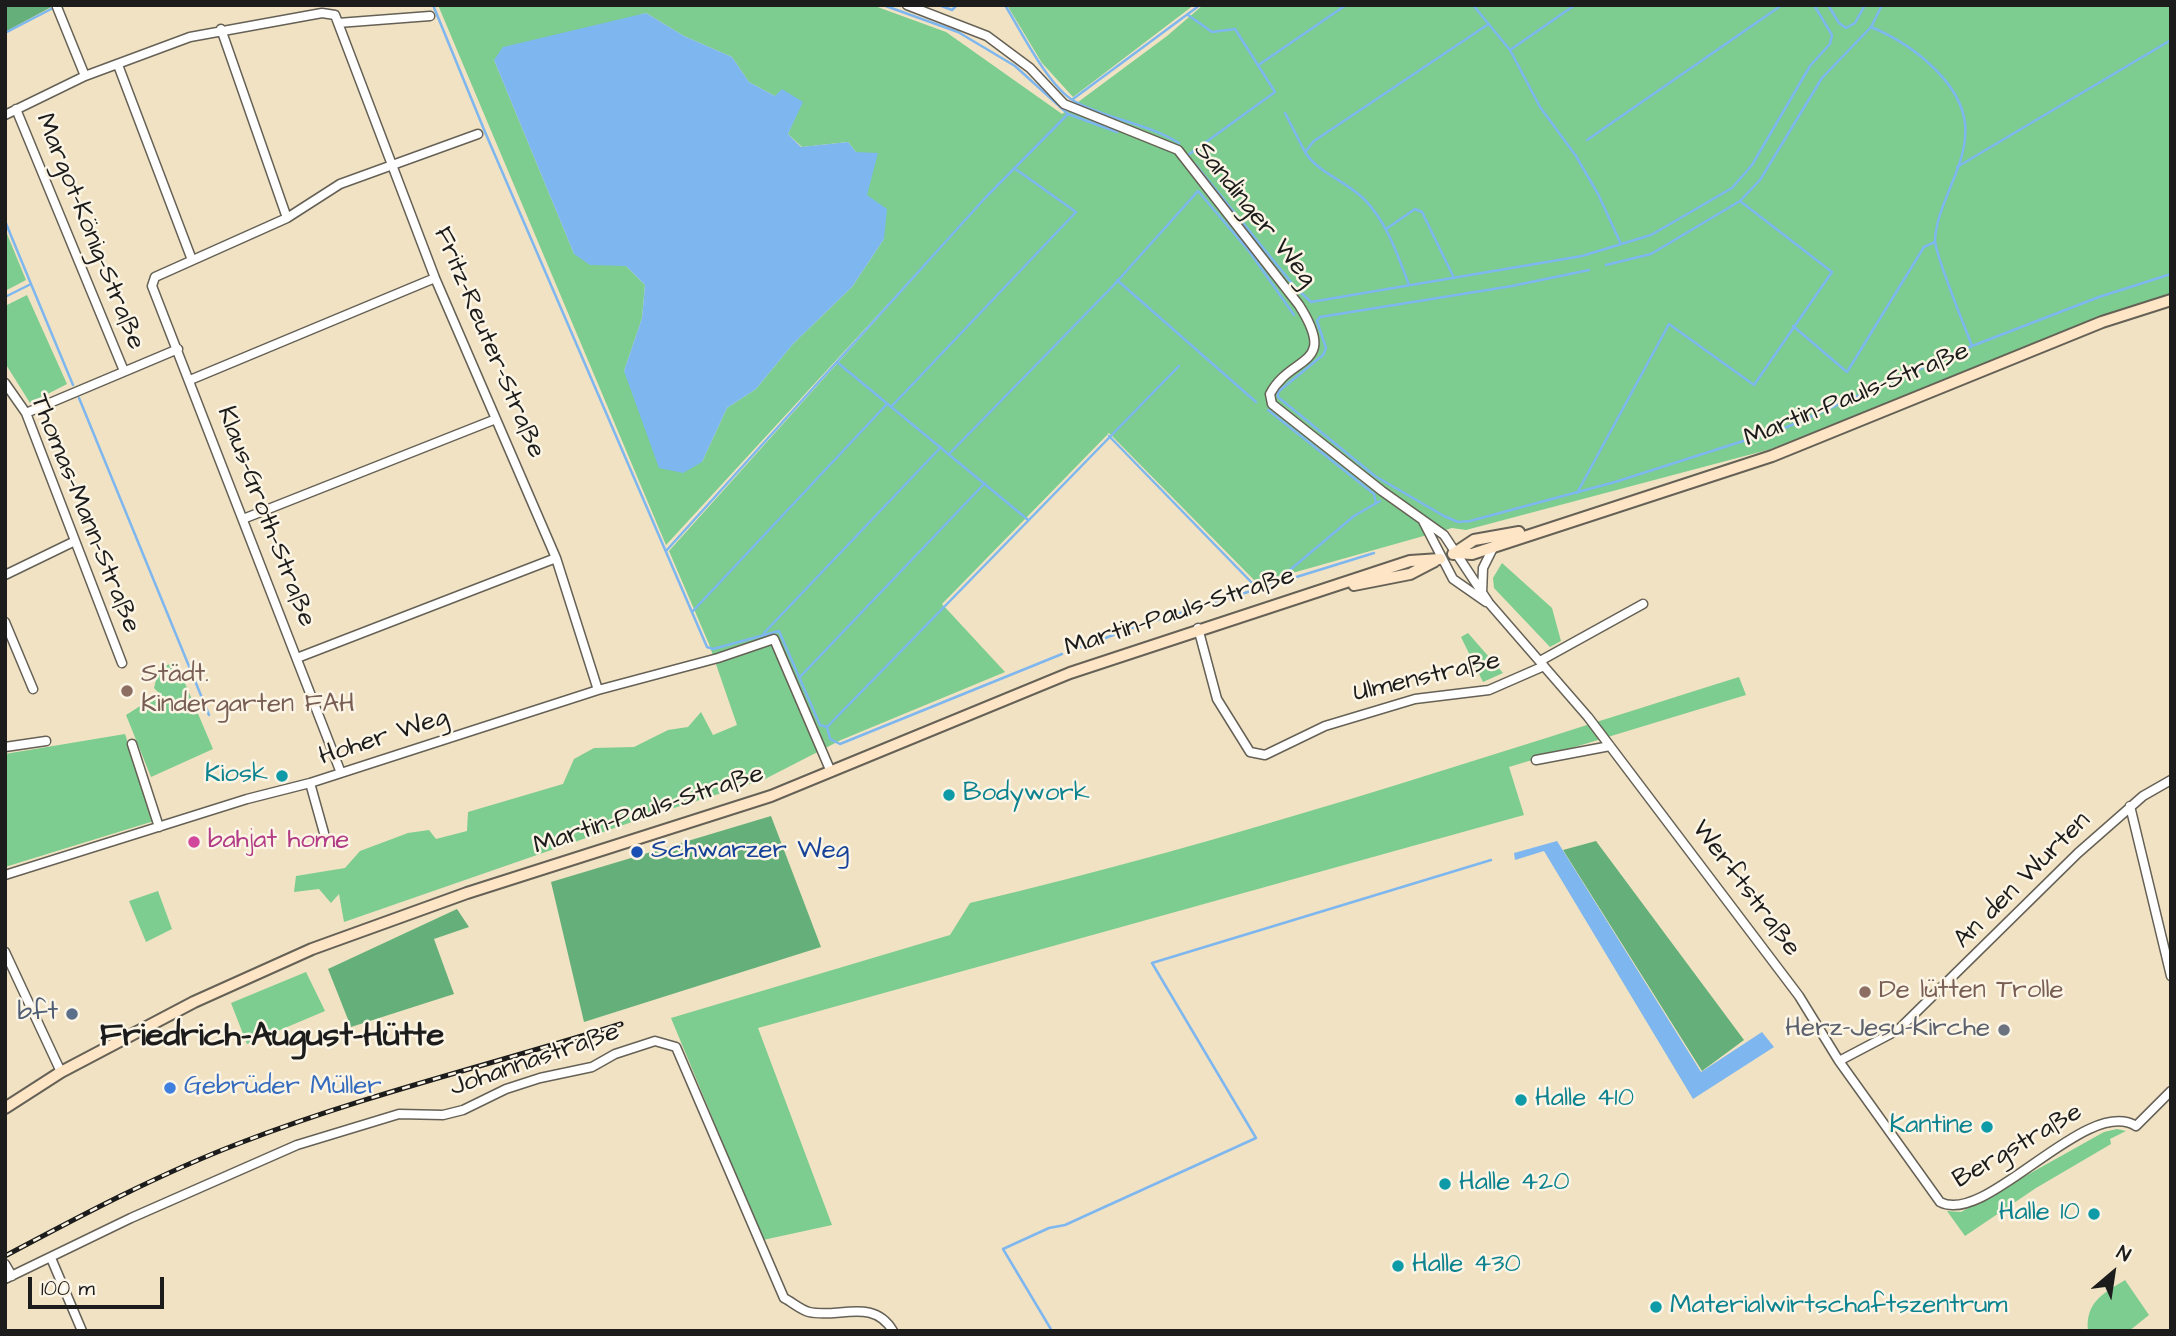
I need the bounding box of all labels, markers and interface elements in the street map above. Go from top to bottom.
street label: Margot-König-Straße [27,109,151,355]
street label: Sandinger Weg [1186,136,1322,294]
street label: Fritz-Reuter-Straße [425,223,551,463]
street label: Martin-Pauls-Straße [1740,337,1974,455]
street label: Thomas-Mann-Straße [22,390,146,638]
street label: Klaus-Groth-Straße [209,403,321,631]
street label: Martin-Pauls-Straße [1061,561,1299,665]
street label: Ulmenstraße [1351,646,1503,710]
place label: Städt. Kindergarten FAH [141,660,355,722]
marker: Städt. Kindergarten FAH [119,683,135,699]
street label: Hoher Weg [315,702,453,774]
street label: Martin-Pauls-Straße [530,759,768,863]
place label: Kiosk [205,760,268,792]
marker: Kiosk [274,768,290,784]
place label: Bodywork [963,779,1090,811]
marker: Bodywork [941,787,957,803]
street label: An den Wurten [1948,806,2098,956]
street label: Werftstraße [1684,815,1806,963]
place label: bahjat home [208,826,349,858]
marker: bahjat home [186,834,202,850]
place label: Schwarzer Weg [651,836,849,868]
marker: Schwarzer Weg [629,844,645,860]
place label: De lütten Trolle [1879,976,2064,1008]
marker: De lütten Trolle [1857,984,1873,1000]
place label: bft [17,998,58,1030]
marker: bft [64,1006,80,1022]
place label: Herz-Jesu-Kirche [1785,1014,1990,1046]
street label: Johannastraße [446,1017,624,1105]
district label: Friedrich-August-Hütte [100,1018,444,1058]
marker: Herz-Jesu-Kirche [1996,1022,2012,1038]
place label: Gebrüder Müller [184,1072,382,1104]
marker: Gebrüder Müller [162,1080,178,1096]
place label: Halle 410 [1535,1084,1634,1116]
marker: Halle 410 [1513,1092,1529,1108]
street label: Bergstraße [1948,1097,2088,1197]
place label: Kantine [1890,1111,1973,1143]
marker: Kantine [1979,1119,1995,1135]
place label: Halle 420 [1459,1168,1570,1200]
marker: Halle 420 [1437,1176,1453,1192]
place label: Halle 10 [1999,1198,2080,1230]
marker: Halle 10 [2086,1206,2102,1222]
north arrow [2078,1238,2148,1308]
text: N [2112,1239,2135,1269]
place label: Halle 430 [1412,1250,1521,1282]
marker: Halle 430 [1390,1258,1406,1274]
scale bar [32,1262,168,1306]
text: 100 m [41,1274,95,1303]
place label: Materialwirtschaftszentrum [1670,1291,2008,1323]
marker: Materialwirtschaftszentrum [1648,1299,1664,1315]

